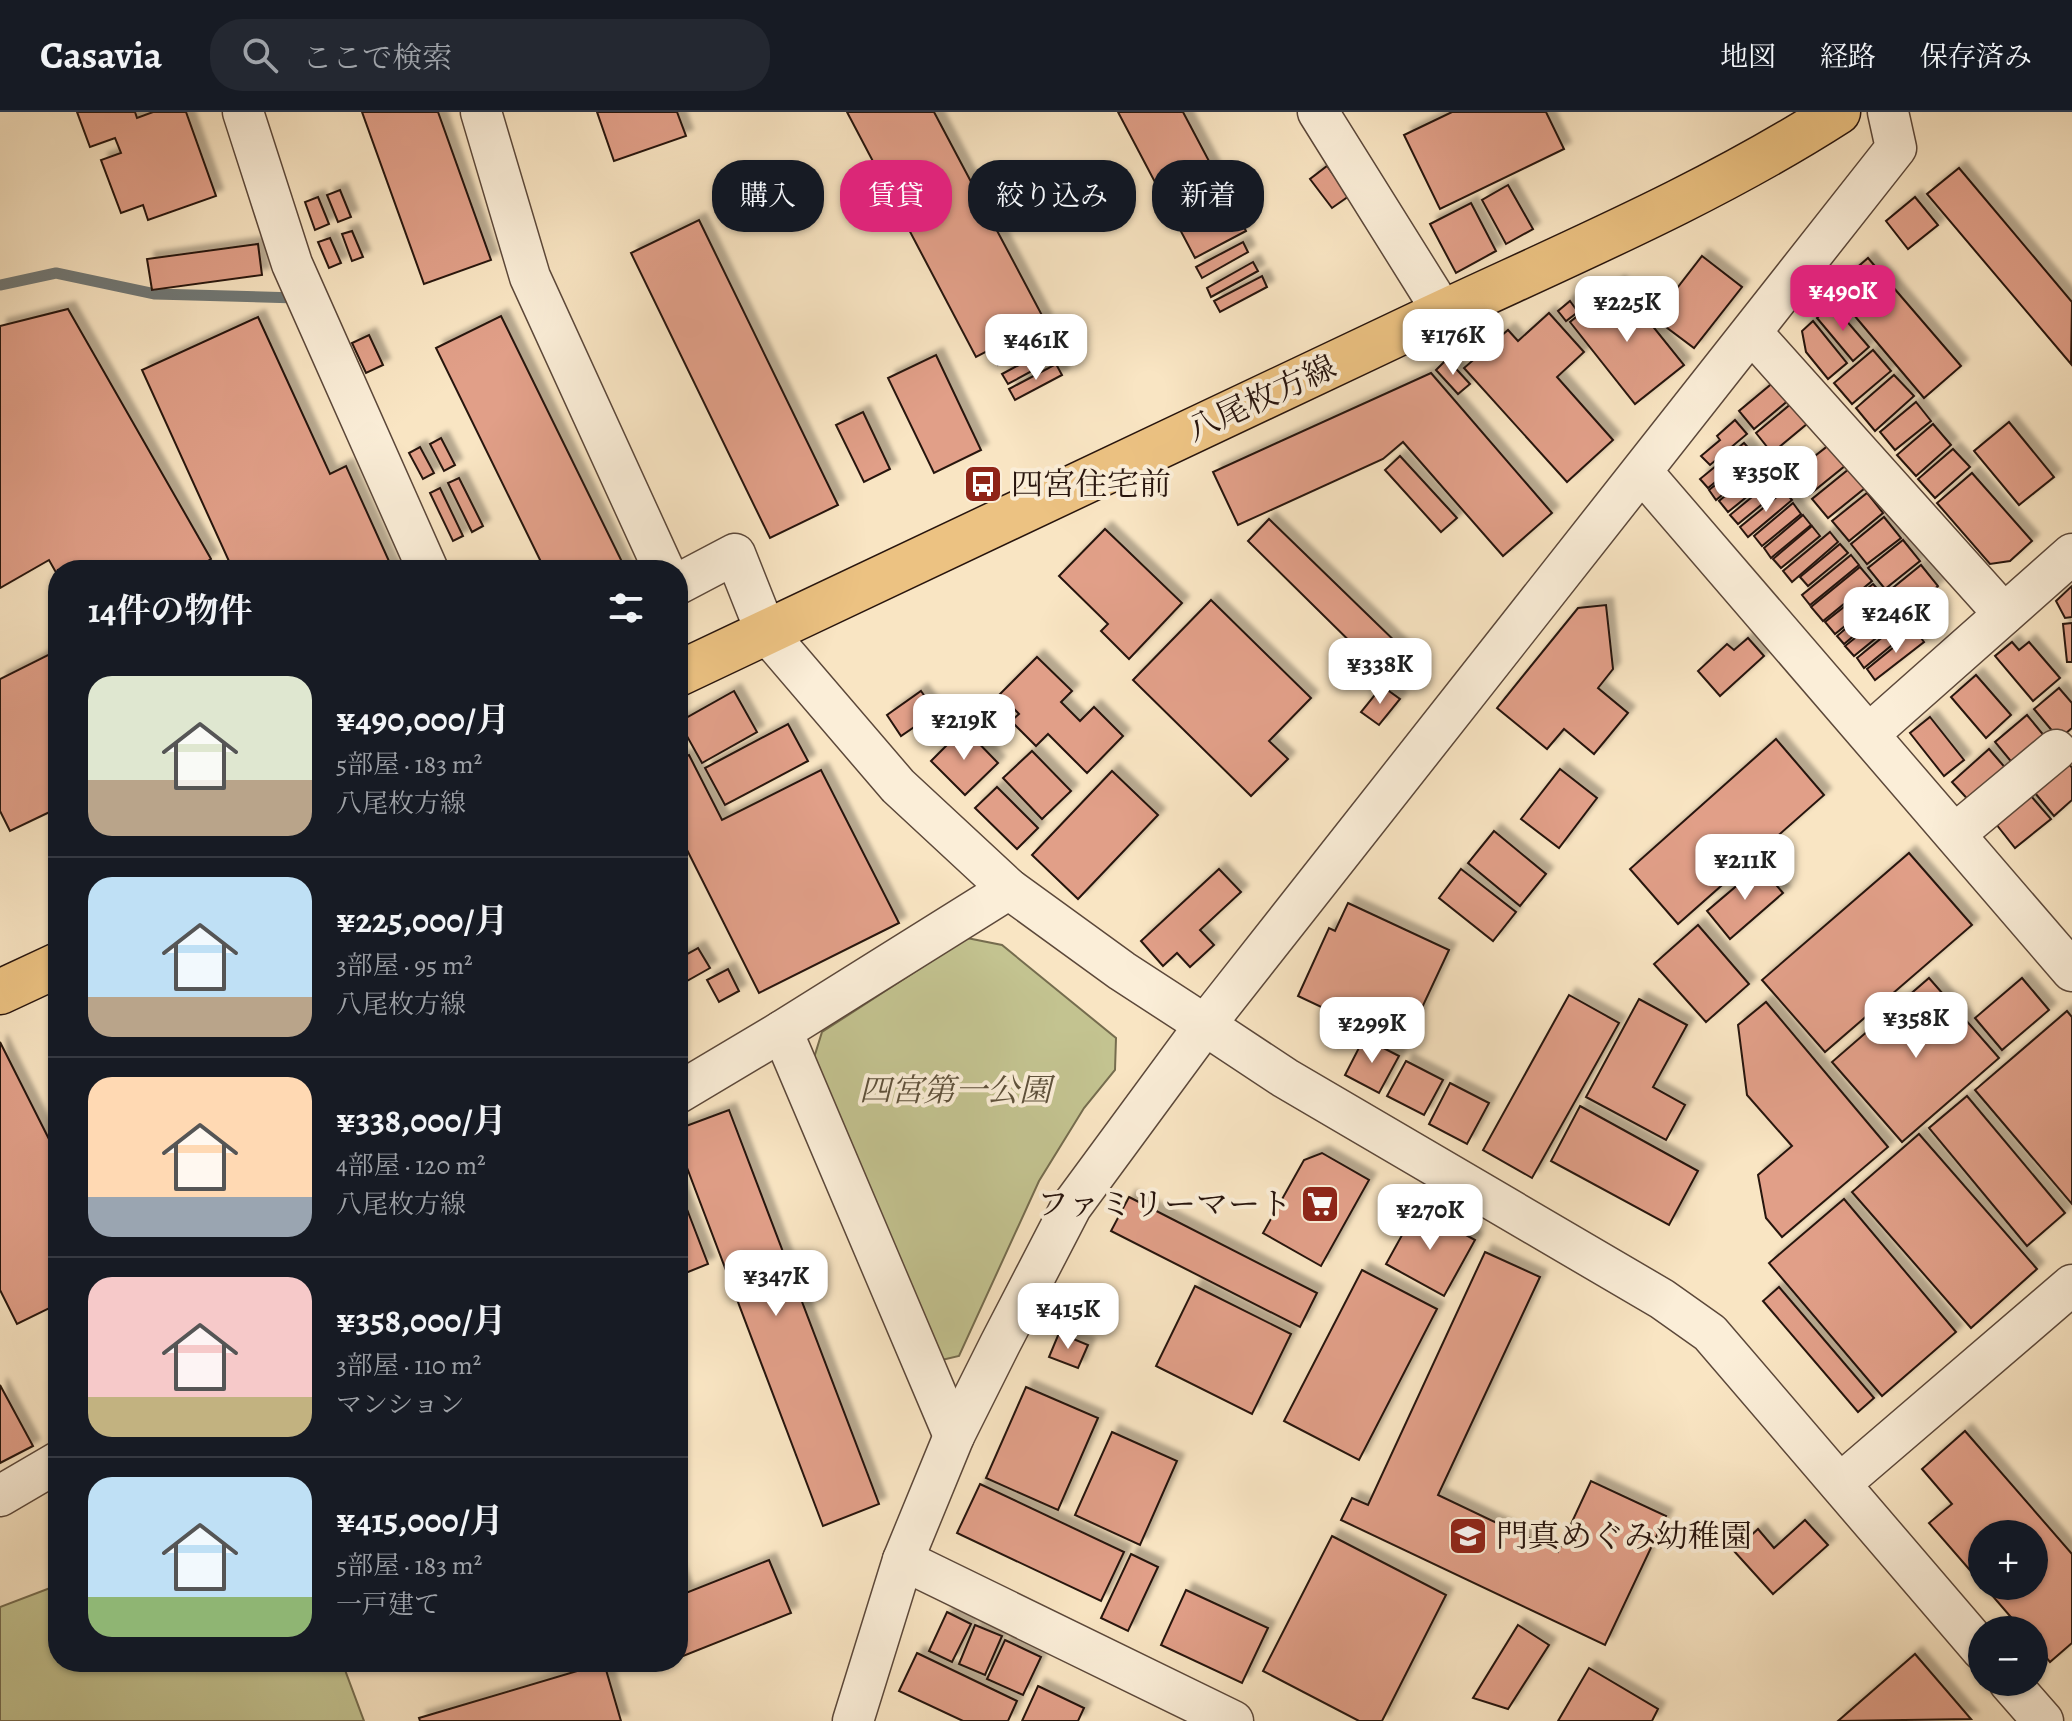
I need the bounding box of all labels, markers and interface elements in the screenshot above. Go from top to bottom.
search box [210,19,770,91]
text: Casavia [40,29,162,81]
icon: search [238,33,282,77]
text: ここで検索 [302,38,452,78]
text: 地図 [1720,38,1776,76]
text: 経路 [1820,38,1876,76]
text: 保存済み [1920,38,2032,76]
chip: 購入 [712,160,824,232]
chip: 賃貸 [840,160,952,232]
chip: 絞り込み [968,160,1136,232]
chip: 新着 [1152,160,1264,232]
pin: ¥490K [1787,265,1899,333]
text: ¥490K [1808,273,1878,308]
pin: ¥225K [1571,276,1683,344]
text: ¥225K [1593,284,1661,319]
pin: ¥176K [1397,309,1509,377]
pin: ¥461K [980,314,1092,382]
text: ¥176K [1421,317,1485,352]
text: ¥461K [1003,322,1069,357]
street label: 八尾枚方線 [1179,344,1343,452]
pin: ¥350K [1710,446,1822,514]
text: ¥350K [1732,454,1800,489]
place label: 四宮住宅前 [1011,462,1171,506]
bus stop icon: 四宮住宅前 [962,463,1004,505]
icon: filters [604,586,648,630]
text: 14件の物件 [88,587,252,634]
pin: ¥246K [1840,587,1952,655]
text: ¥246K [1862,595,1930,630]
pin: ¥338K [1324,638,1436,706]
text: ¥338K [1347,646,1413,681]
pin: ¥219K [908,694,1020,762]
text: ¥490,000/月 [336,696,510,743]
text: ¥219K [931,702,997,737]
icon: home [152,708,248,804]
text: 5部屋 · 183 m² [336,747,482,782]
text: 八尾枚方線 [336,786,466,821]
pin: ¥211K [1689,834,1801,902]
text: ¥211K [1713,842,1777,877]
text: ¥225,000/月 [336,897,509,944]
icon: home [152,909,248,1005]
text: 3部屋 · 95 m² [336,948,473,983]
text: 八尾枚方線 [336,987,466,1022]
pin: ¥358K [1860,992,1972,1060]
pin: ¥299K [1316,997,1428,1065]
text: ¥358K [1883,1000,1949,1035]
text: ¥299K [1338,1005,1406,1040]
park label: 四宮第一公園 [859,1068,1056,1112]
text: ¥338,000/月 [336,1097,507,1144]
icon: home [152,1109,248,1205]
text: 4部屋 · 120 m² [336,1148,486,1183]
place label: ファミリーマート [1037,1182,1292,1226]
supermarket icon: ファミリーマート [1299,1183,1341,1225]
pin: ¥270K [1374,1184,1486,1252]
text: 八尾枚方線 [336,1187,466,1222]
text: ¥270K [1396,1192,1464,1227]
pin: ¥347K [720,1250,832,1318]
text: ¥347K [743,1258,809,1293]
pin: ¥415K [1012,1283,1124,1351]
text: ¥415K [1036,1291,1100,1326]
text: ¥358,000/月 [336,1297,507,1344]
icon: home [152,1309,248,1405]
text: 3部屋 · 110 m² [336,1348,481,1383]
text: マンション [336,1387,465,1422]
text: ¥415,000/月 [336,1497,504,1544]
icon: home [152,1509,248,1605]
place label: 門真めぐみ幼稚園 [1496,1514,1752,1558]
school or university icon: 門真めぐみ幼稚園 [1447,1515,1489,1557]
map controls [1968,1520,2048,1696]
button: + [1968,1520,2048,1600]
text: 5部屋 · 183 m² [336,1548,482,1583]
text: 一戸建て [336,1587,440,1622]
button: − [1968,1616,2048,1696]

